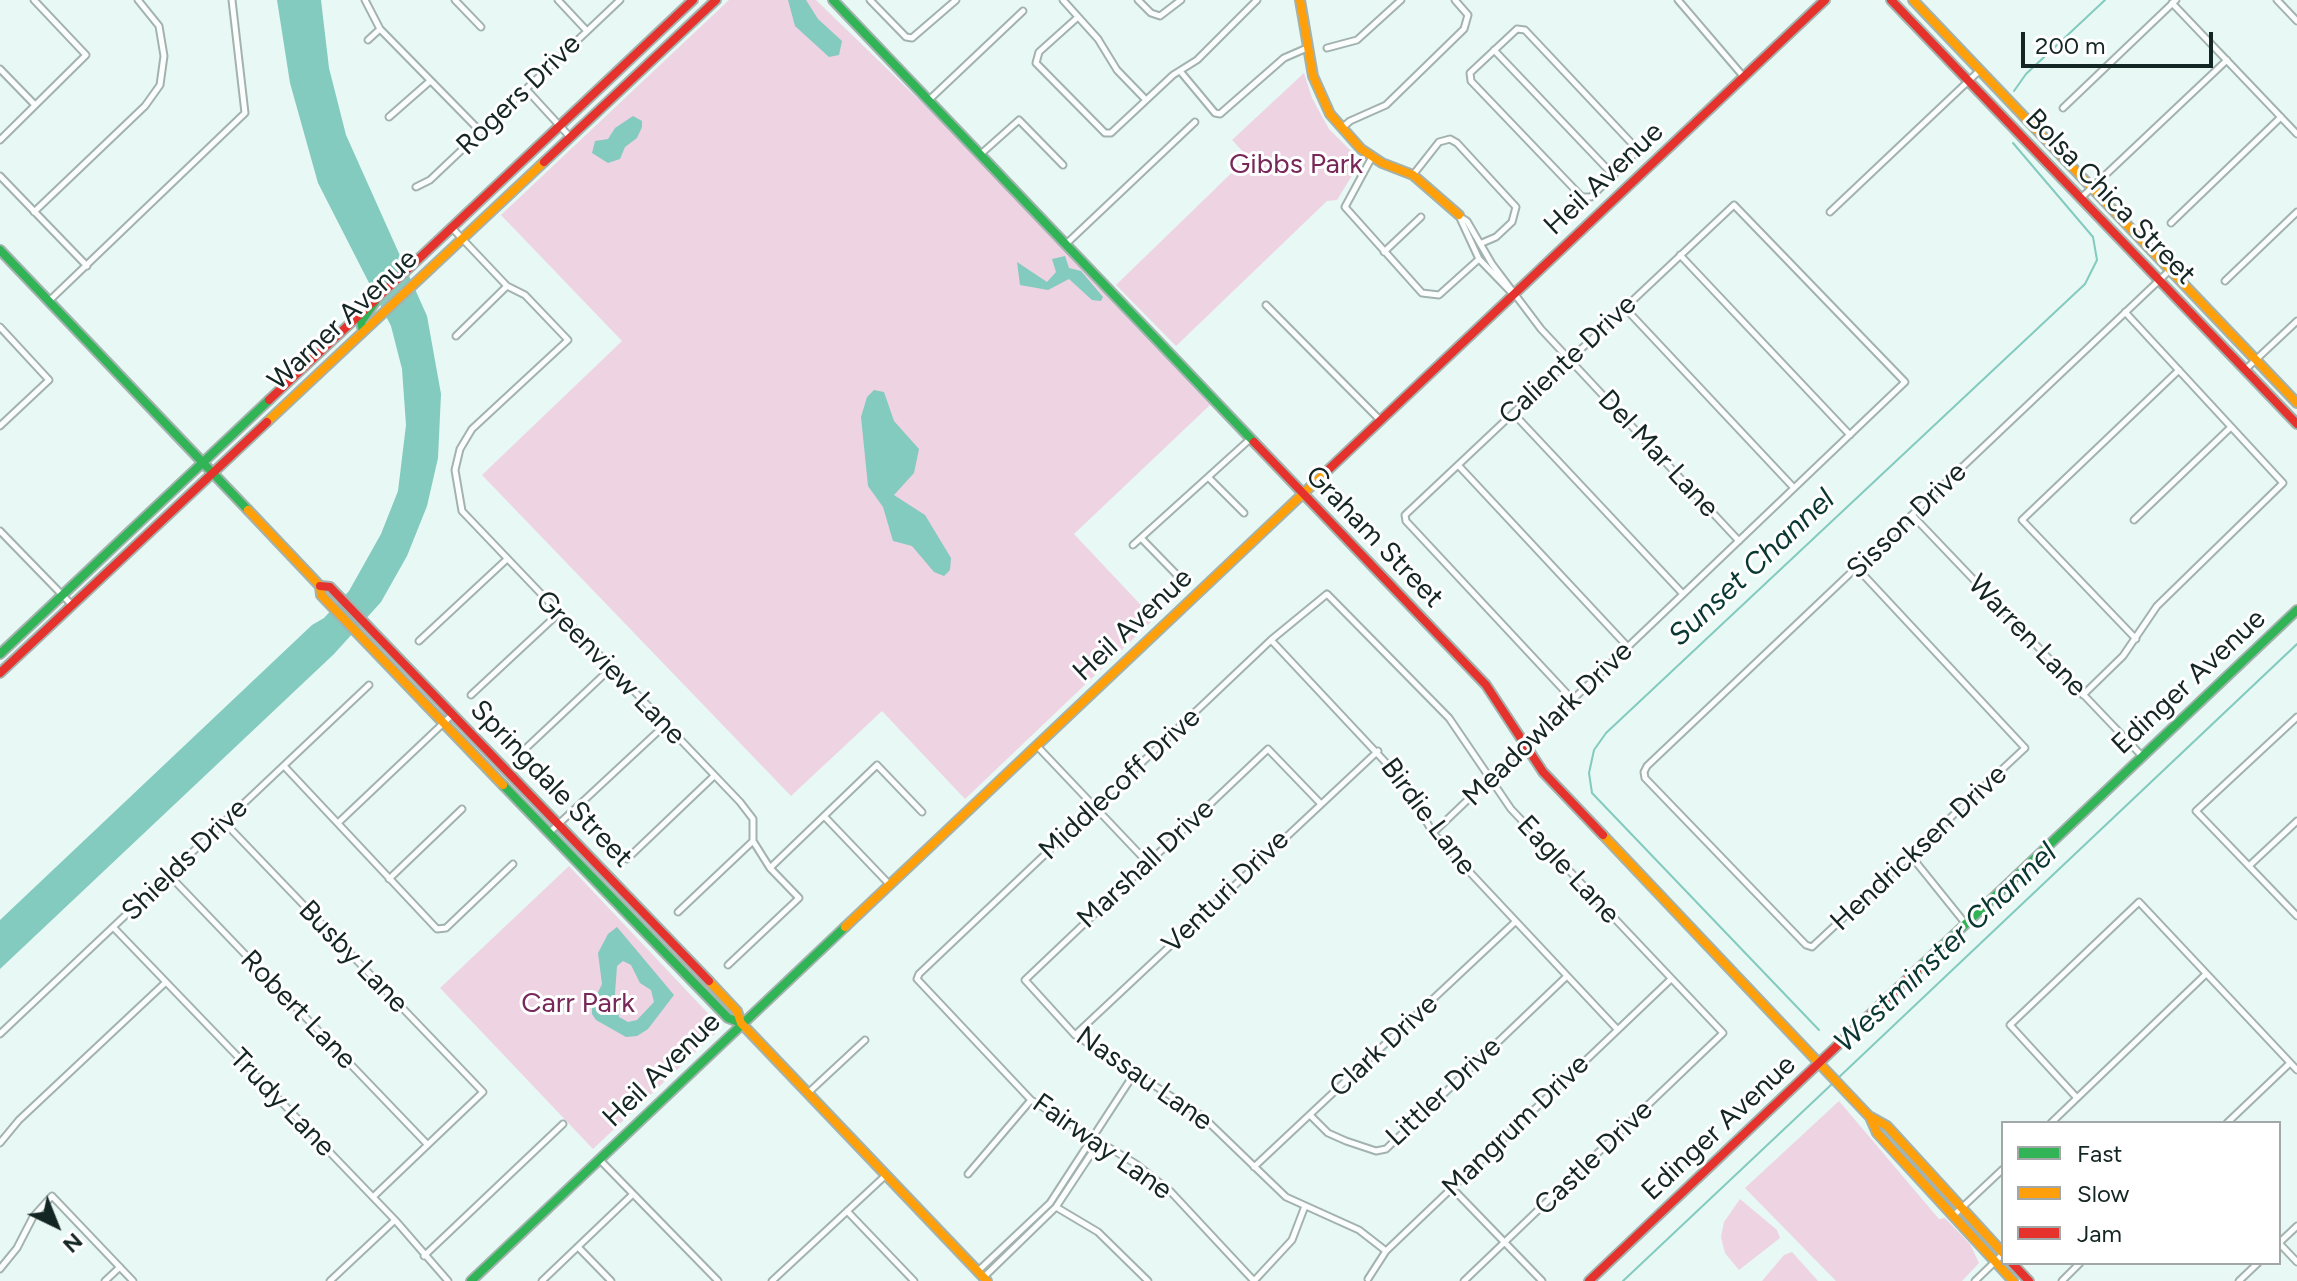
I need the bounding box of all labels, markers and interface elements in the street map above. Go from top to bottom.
scale bar [2025,16,2217,66]
street label: Rogers Drive [450,27,588,163]
text: 200 m [2035,31,2106,60]
street label: Bolsa Chica Street [2018,102,2202,292]
street label: Heil Avenue [1537,115,1671,243]
park label: Gibbs Park [1229,148,1363,182]
street label: Warner Avenue [262,242,424,398]
street label: Caliente Drive [1492,288,1644,432]
street label: Del Mar Lane [1591,383,1725,525]
street label: Sisson Drive [1840,456,1974,586]
street label: Graham Street [1298,459,1450,615]
water label: Sunset Channel [1661,482,1843,654]
street label: Heil Avenue [1066,561,1200,689]
street label: Warren Lane [1961,568,2093,704]
street label: Greenview Lane [528,584,692,752]
street label: Edinger Avenue [2105,602,2273,762]
street label: Meadowlark Drive [1456,635,1640,813]
street label: Springdale Street [463,693,639,875]
street label: Middlecoff Drive [1032,701,1208,867]
street label: Birdie Lane [1373,752,1483,882]
street label: Hendricksen Drive [1824,758,2014,938]
street label: Shields Drive [115,792,255,928]
street label: Marshall Drive [1071,792,1221,936]
street label: Eagle Lane [1510,809,1626,931]
street label: Venturi Drive [1156,823,1296,961]
water label: Westminster Channel [1827,836,2065,1060]
street label: Busby Lane [291,894,415,1020]
street label: Robert Lane [233,944,363,1076]
park label: Carr Park [521,987,635,1021]
street label: Clark Drive [1323,988,1445,1104]
street label: Heil Avenue [596,1006,728,1134]
street label: Nassau Lane [1069,1020,1219,1138]
street label: Littler Drive [1380,1030,1508,1154]
street label: Trudy Lane [222,1042,342,1164]
street label: Mangrum Drive [1436,1048,1596,1204]
street label: Edinger Avenue [1635,1048,1803,1208]
street label: Fairway Lane [1026,1087,1178,1207]
street label: Castle Drive [1528,1093,1660,1223]
legend [2001,1121,2281,1265]
text: Fast [2077,1139,2122,1168]
text: Slow [2077,1179,2129,1208]
north arrow [16,1185,96,1265]
text: Jam [2077,1219,2122,1248]
text: N [57,1227,88,1259]

